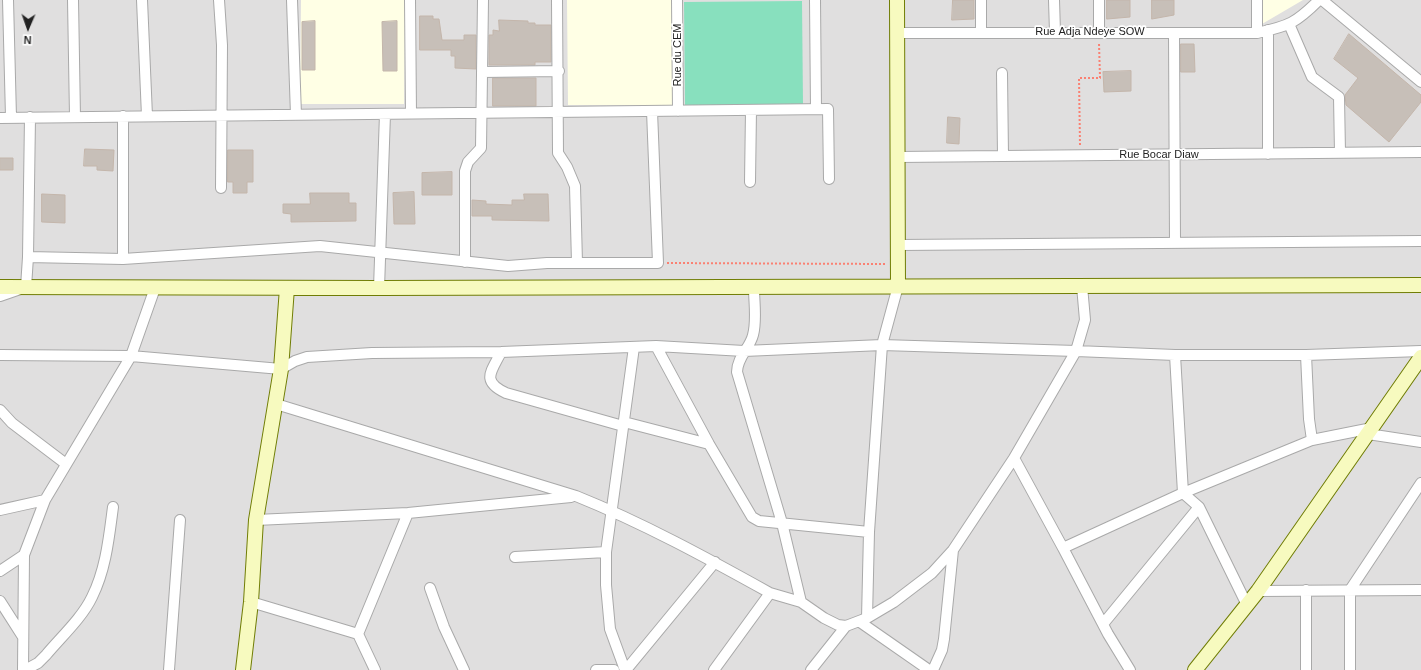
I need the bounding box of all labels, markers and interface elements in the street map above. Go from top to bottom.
north arrow [8,8,48,48]
street label: Rue du CEM [671,24,685,86]
street label: Rue Adja Ndeye SOW [1035,25,1145,39]
text: N [23,34,32,46]
street label: Rue Bocar Diaw [1119,148,1199,162]

